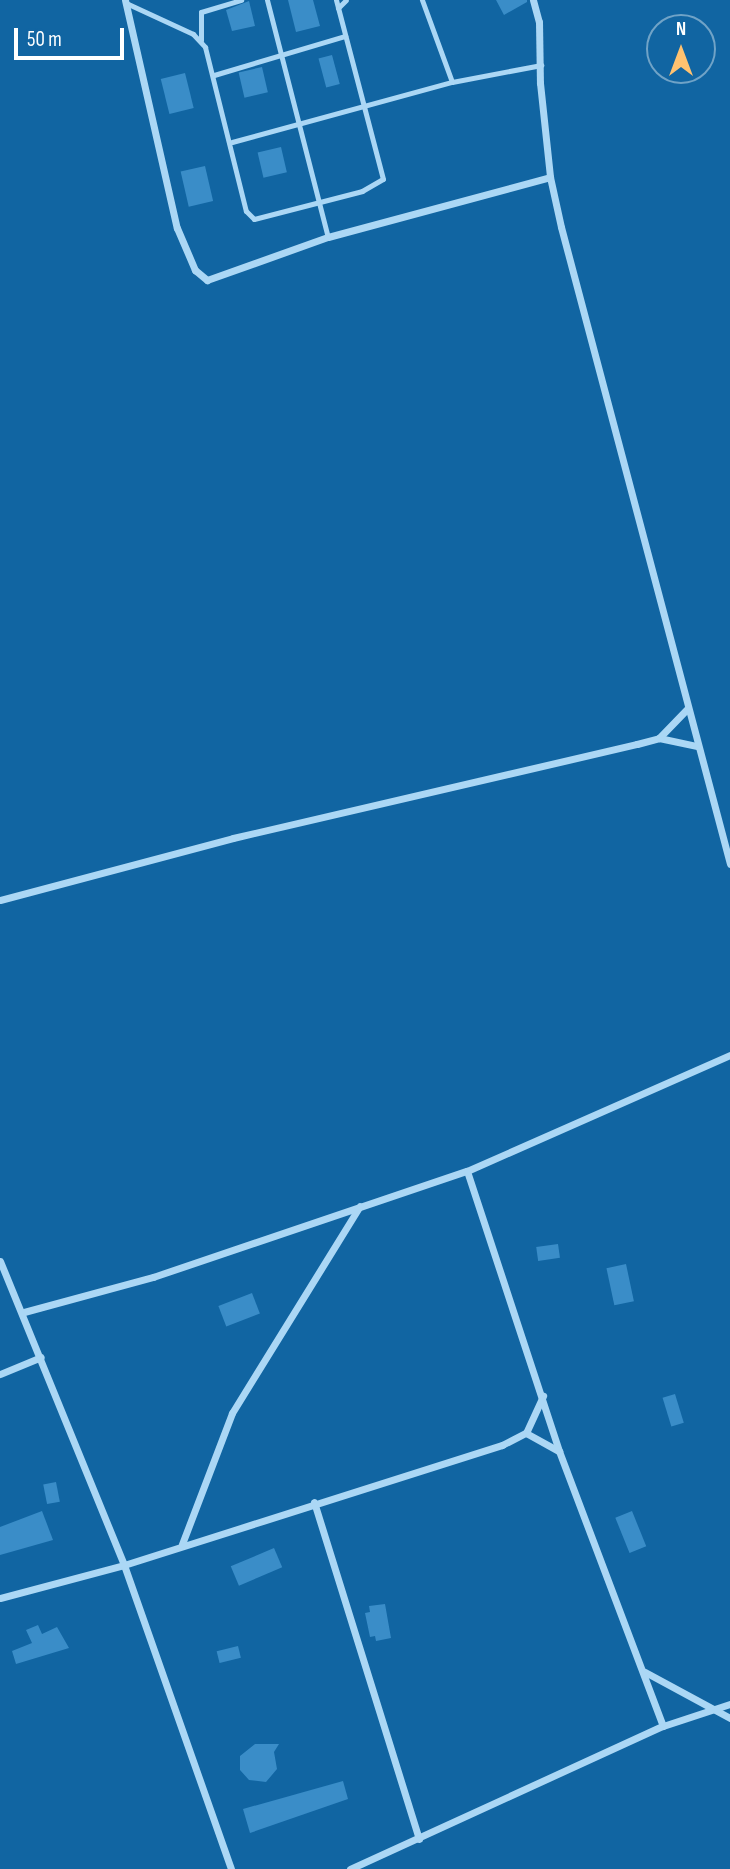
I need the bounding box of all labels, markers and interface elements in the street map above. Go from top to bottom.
scale bar [18,14,128,58]
north arrow [646,14,716,84]
text: N [676,18,686,41]
text: 50 m [27,27,62,52]

